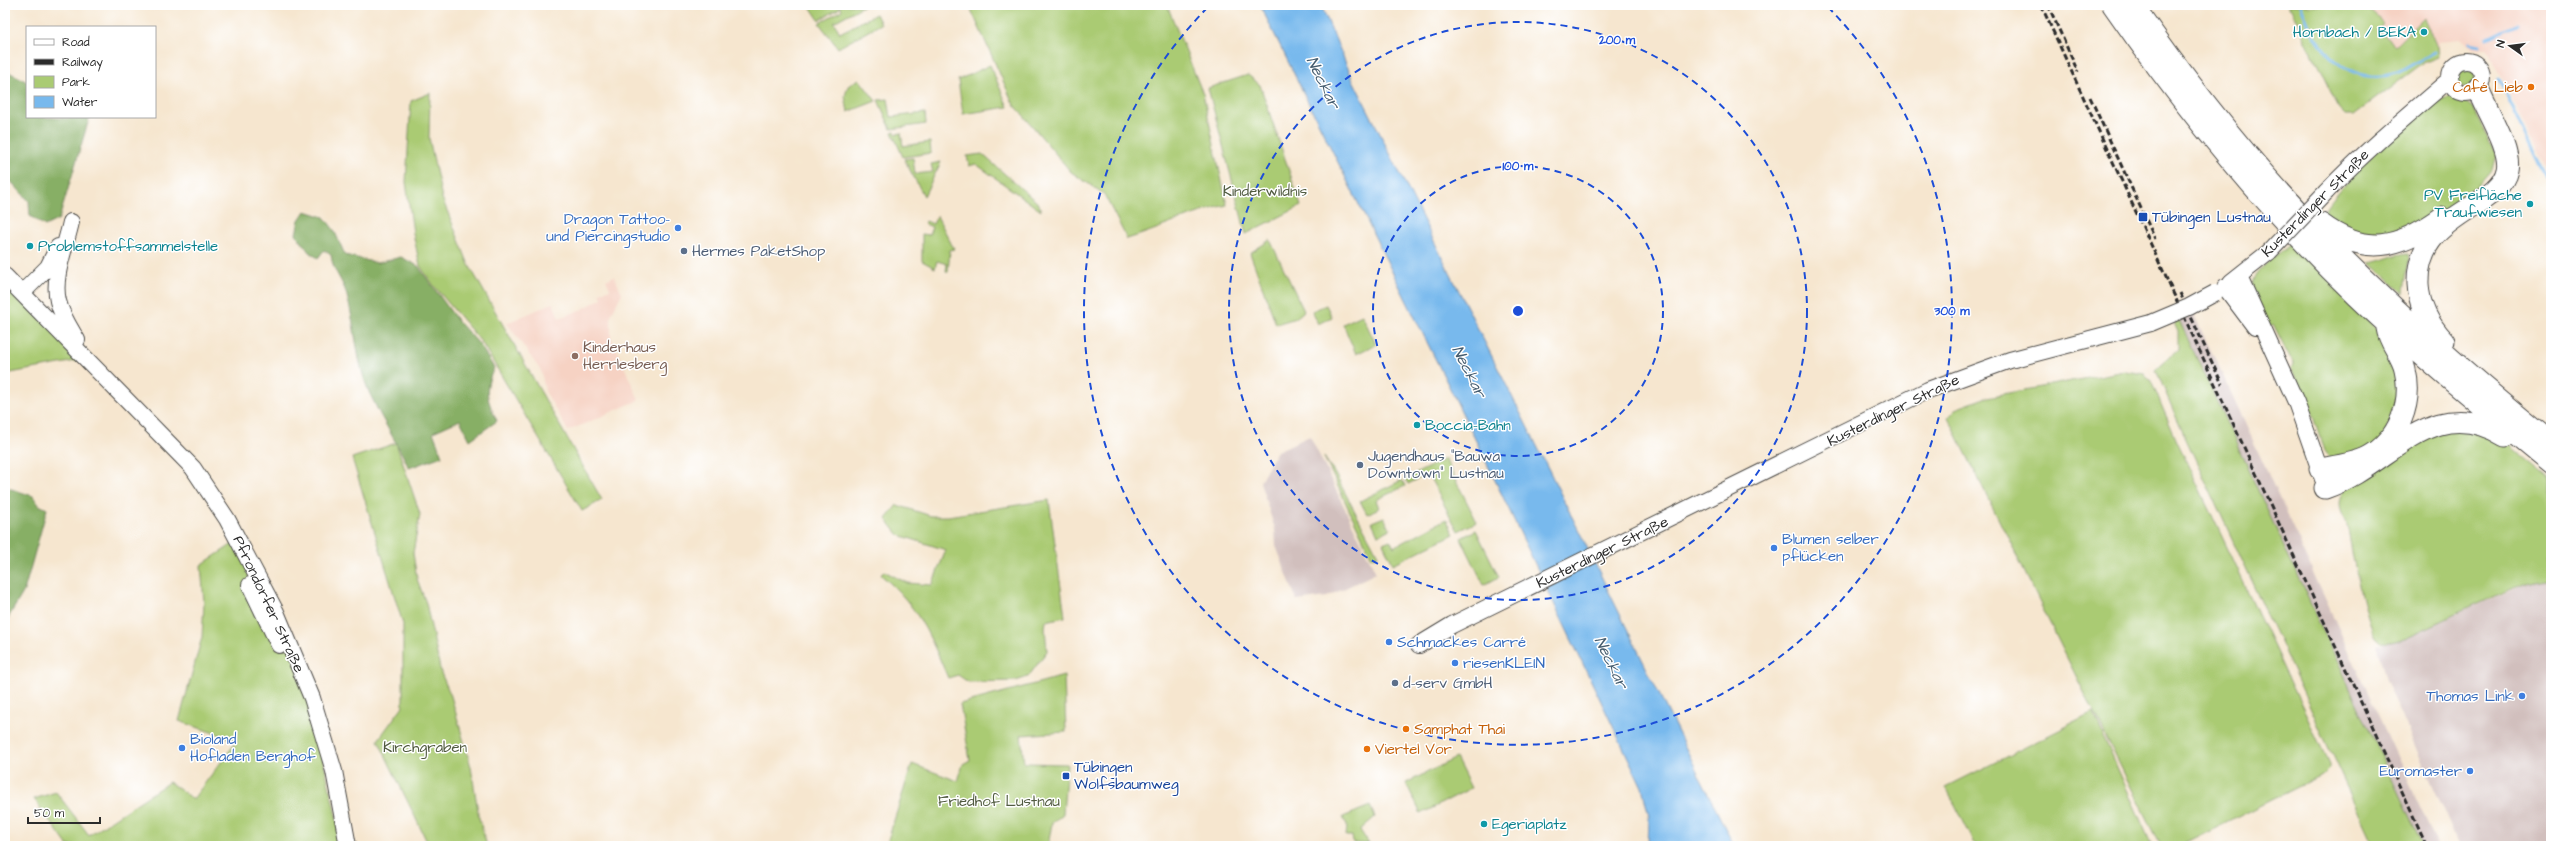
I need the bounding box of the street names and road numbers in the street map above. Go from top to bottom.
street label: Kusterdinger Straße [2257,145,2375,263]
street label: Kusterdinger Straße [1824,369,1963,452]
street label: Kusterdinger Straße [1533,511,1672,594]
street label: Pfrondorfer Straße [228,532,310,676]

